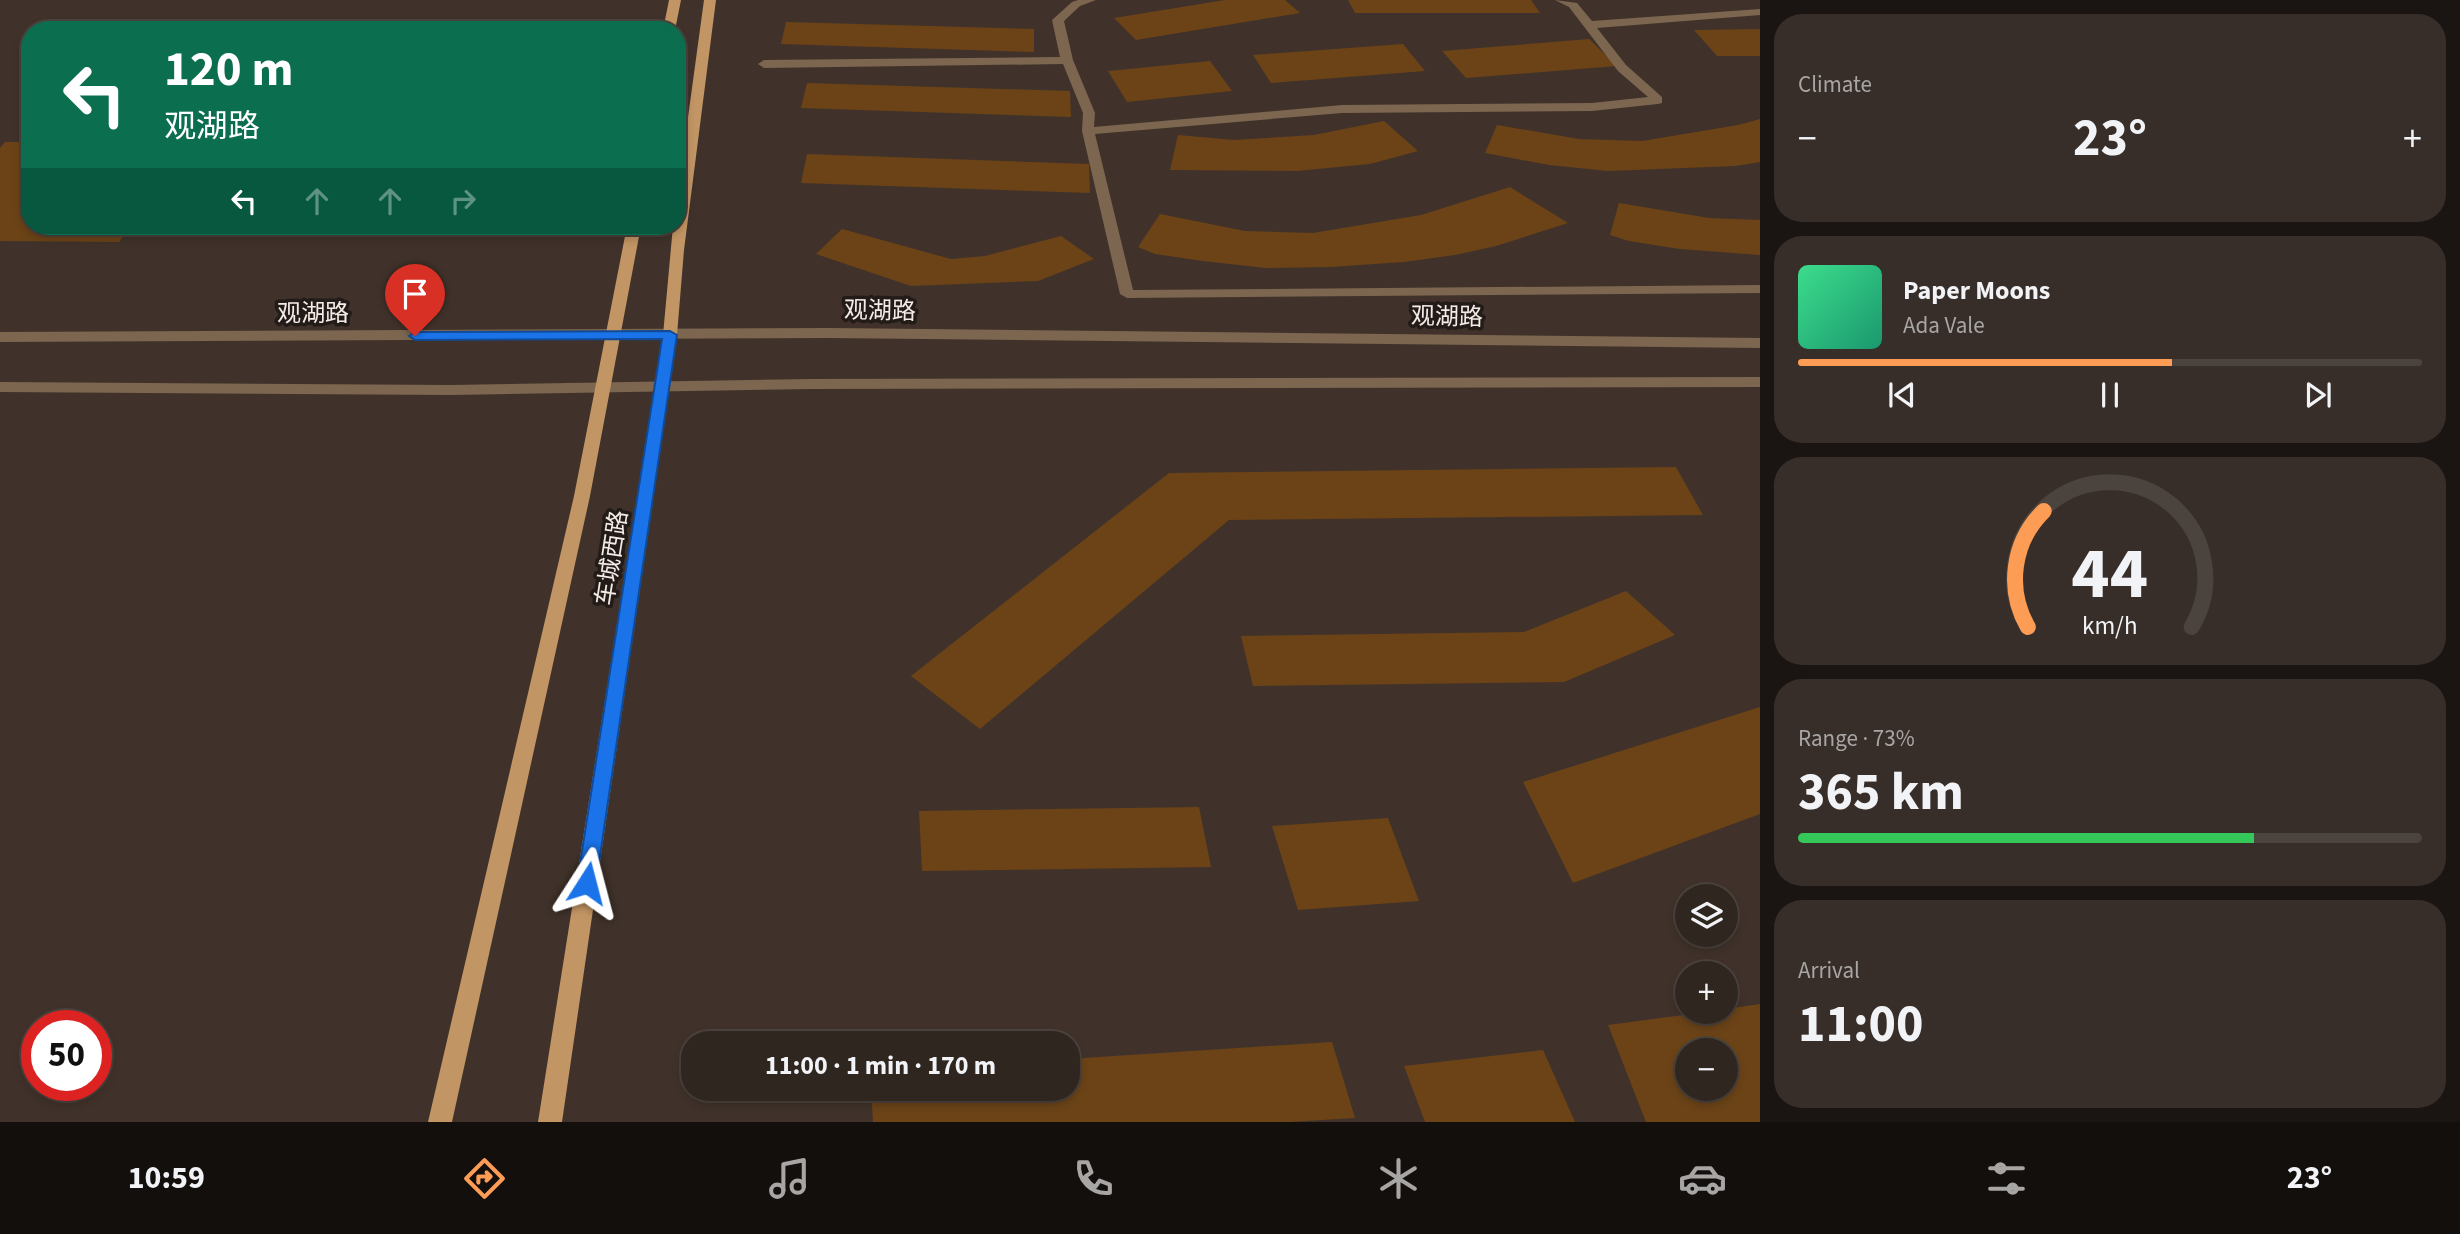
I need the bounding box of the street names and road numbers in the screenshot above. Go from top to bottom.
street label: 观湖路 [844,293,916,329]
street label: 观湖路 [277,296,349,331]
street label: 观湖路 [1411,299,1483,335]
street label: 车城西路 [587,508,637,608]

